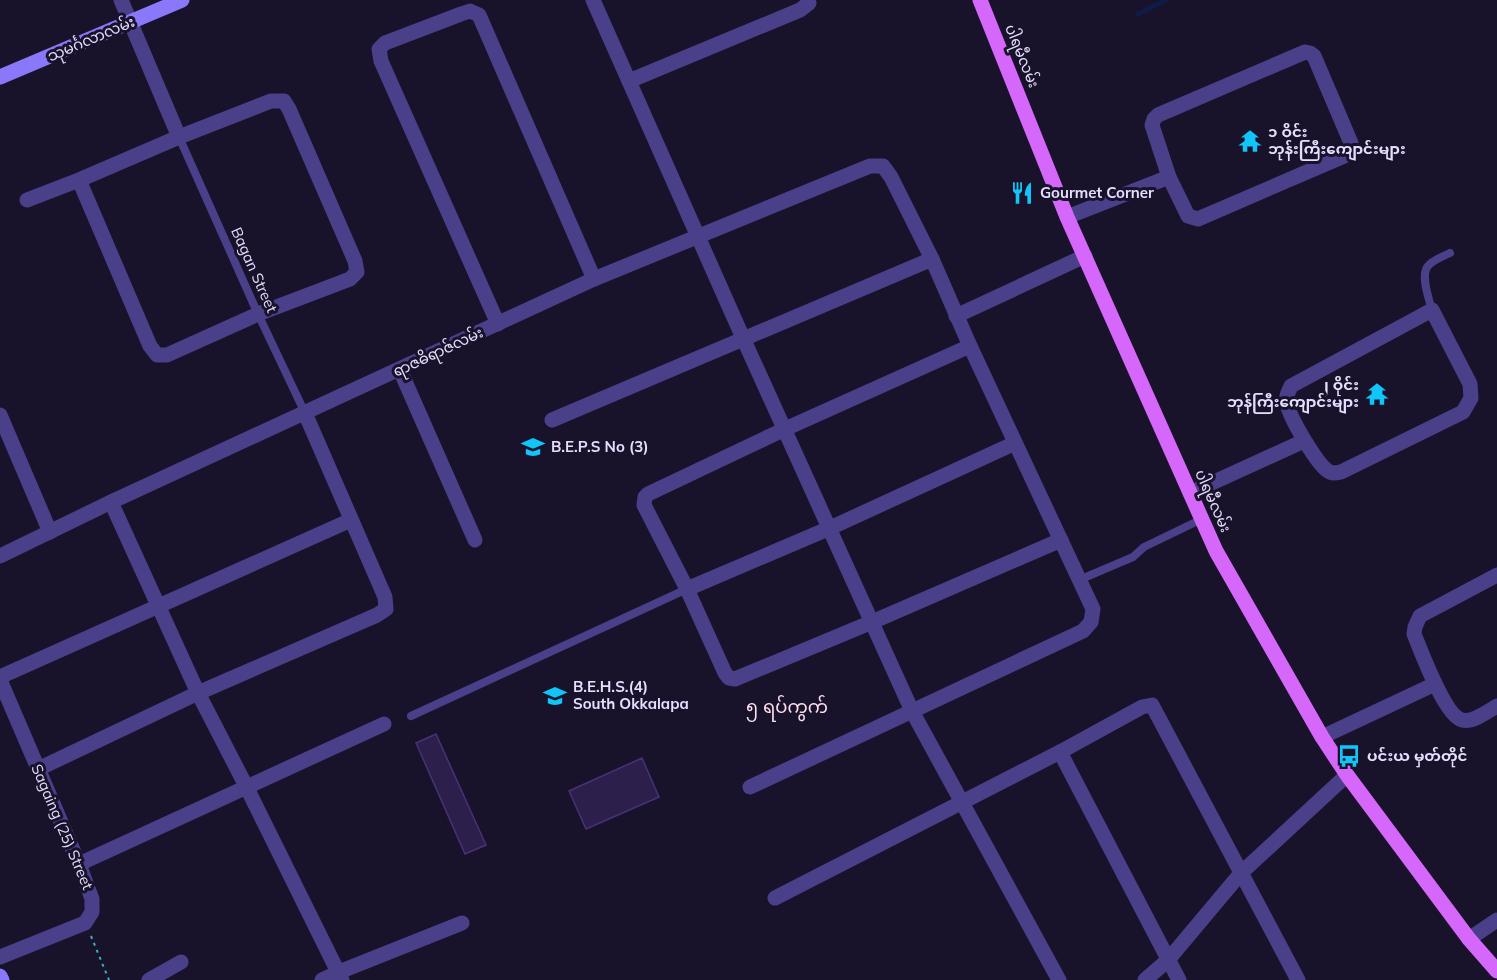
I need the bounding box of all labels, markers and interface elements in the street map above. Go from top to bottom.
street label: သုမင်္ဂလာလမ်း [44,12,138,68]
street label: ပါရမီလမ်း [998,21,1044,91]
place label: ၁ ဝိုင်း ဘုန်းကြီးကျောင်းများ [1268,122,1406,161]
temple icon: ၁ ဝိုင်း ဘုန်းကြီးကျောင်းများ [1237,128,1263,154]
restaurant icon: Gourmet Corner [1009,180,1035,206]
place label: Gourmet Corner [1040,183,1154,202]
street label: Bagan Street [227,224,282,315]
street label: ရာဇဓိရာဇ်လမ်း [390,322,487,383]
place label: ၂ ဝိုင်း ဘုန်ကြီးကျောင်းများ [1227,375,1359,414]
temple icon: ၂ ဝိုင်း ဘုန်ကြီးကျောင်းများ [1364,381,1390,407]
school or university icon: B.E.P.S No (3) [520,434,546,460]
place label: B.E.P.S No (3) [551,437,649,456]
street label: ပါရမီလမ်း [1188,466,1236,536]
place label: B.E.H.S.(4) South Okkalapa [573,677,689,713]
school or university icon: B.E.H.S.(4) South Okkalapa [542,683,568,709]
district label: ၅ ရပ်ကွက် [746,694,828,722]
bus stop icon: ပင်းယ မှတ်တိုင် [1336,743,1362,769]
place label: ပင်းယ မှတ်တိုင် [1367,746,1468,768]
street label: Sagaing (25) Street [27,761,98,892]

